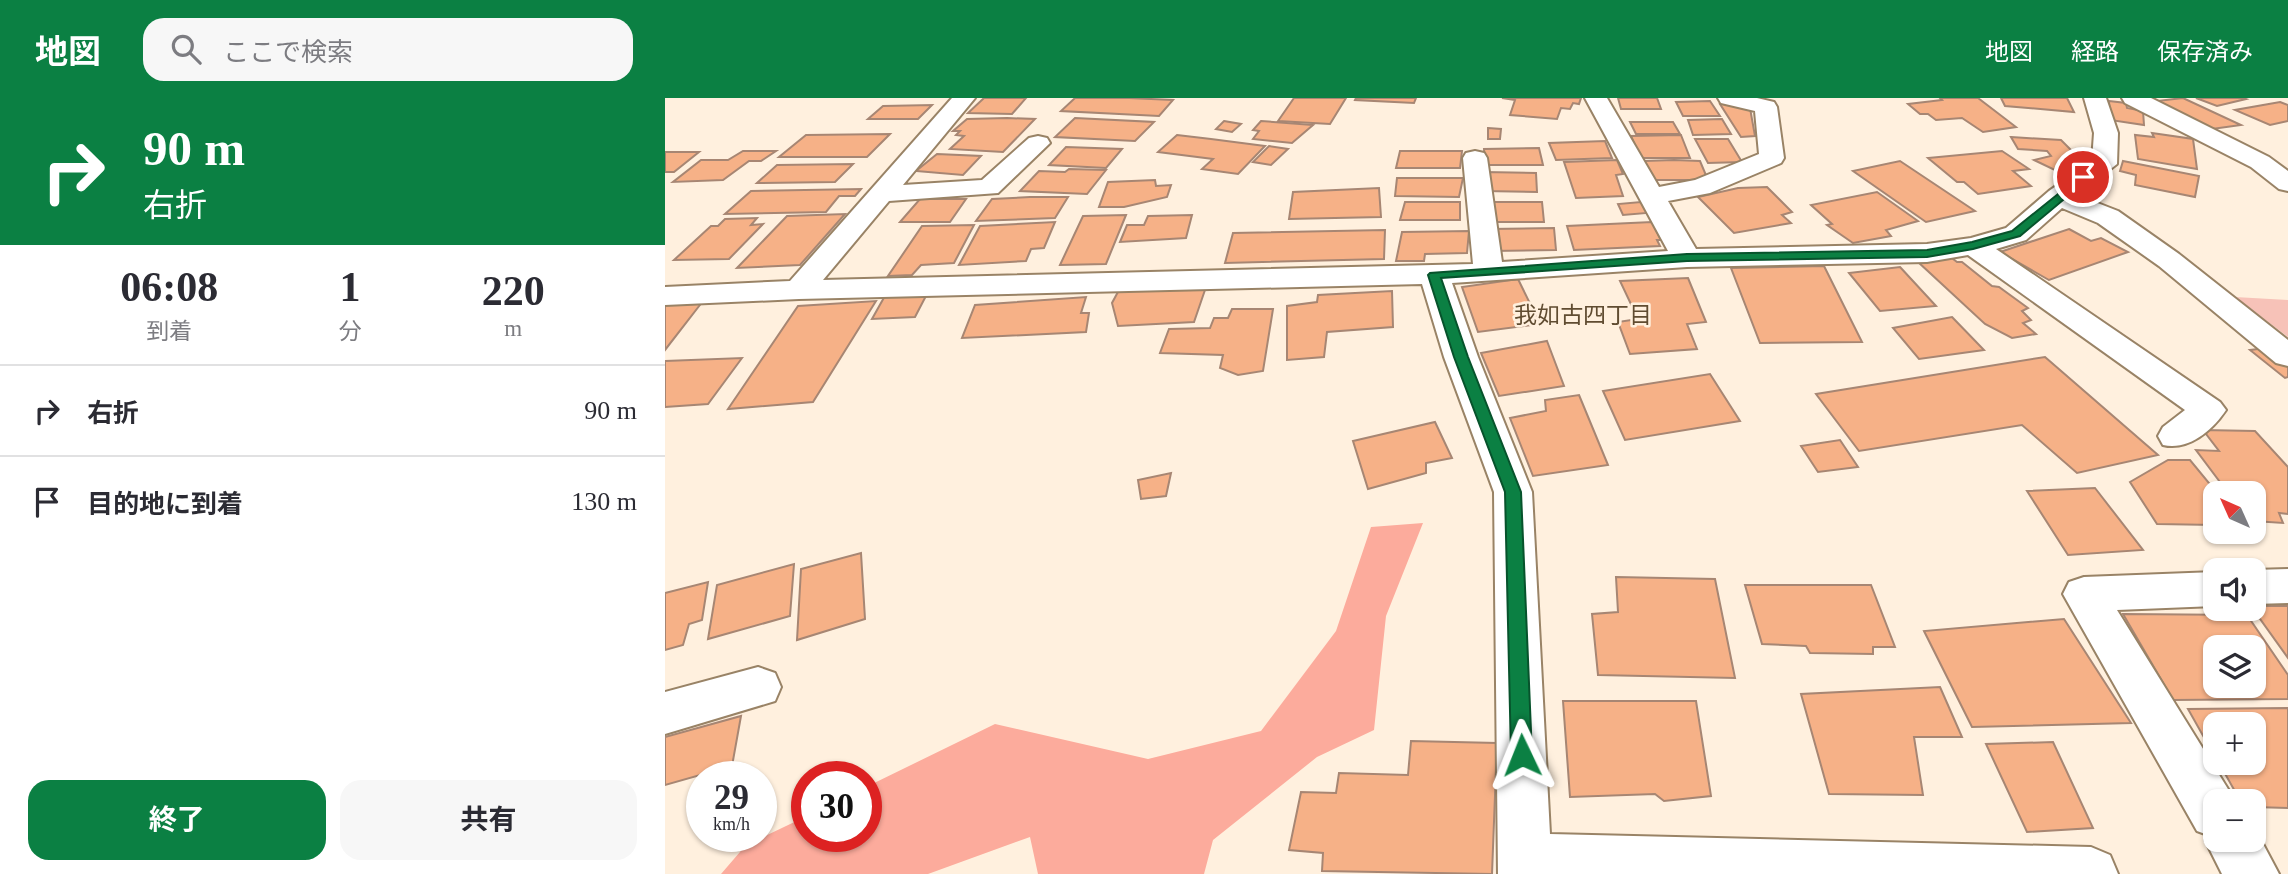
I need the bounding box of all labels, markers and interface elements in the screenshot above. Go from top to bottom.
search box [143,18,633,81]
icon: search [167,30,205,68]
text: 地図 [35,34,101,70]
text: ここで検索 [223,38,353,67]
text: 地図 [1985,39,2033,65]
text: 経路 [2071,39,2119,65]
text: 保存済み [2157,39,2253,65]
text: 90 m [143,121,245,176]
icon: right [28,126,119,217]
pin [2053,147,2113,207]
icon: arrive [2064,158,2102,196]
text: 右折 [143,187,207,223]
text: 06:08 [120,264,218,310]
text: 1 [340,264,361,310]
text: 220 [482,268,545,314]
district label: 我如古四丁目 [1514,303,1652,328]
text: m [504,316,522,341]
text: 到着 [146,319,192,344]
text: 分 [339,319,362,344]
icon: right [28,392,66,430]
text: 90 m [584,396,637,425]
text: 右折 [87,399,139,428]
north arrow [2203,481,2266,544]
map controls [2203,481,2266,852]
icon: arrive [28,483,66,521]
text: 130 m [571,487,637,516]
text: 目的地に到着 [87,490,243,519]
button: sound [2203,558,2266,621]
button: layers [2203,635,2266,698]
button: + [2203,712,2266,775]
position arrow [1485,718,1559,792]
speed limit sign: 30 [791,761,882,852]
text: 29 [714,778,749,817]
button: 終了 [28,780,326,860]
button: 共有 [340,780,637,860]
button: − [2203,789,2266,852]
text: km/h [713,814,750,834]

